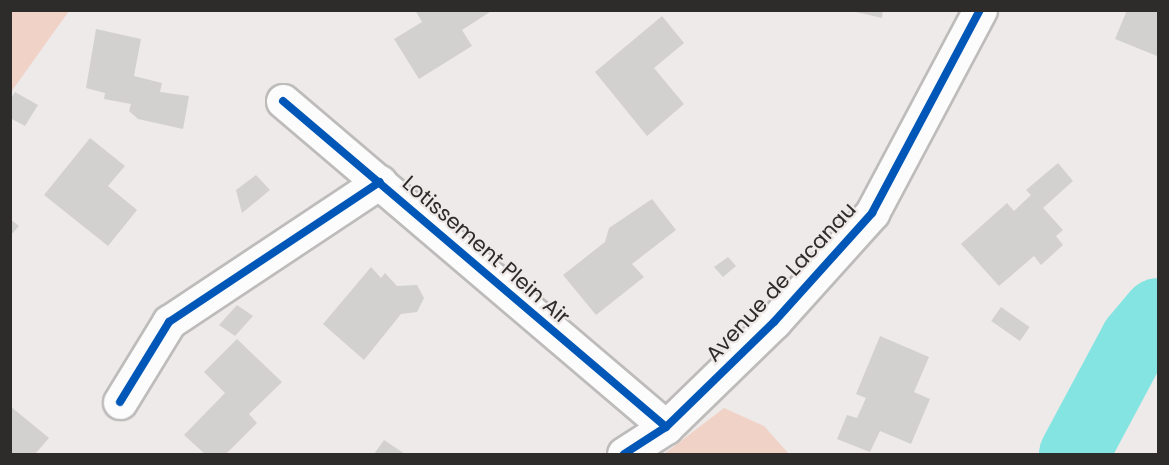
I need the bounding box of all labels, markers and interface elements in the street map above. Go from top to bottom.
street label: Lotissement Plein Air [397,171,575,329]
street label: Avenue de Lacanau [701,197,861,367]

